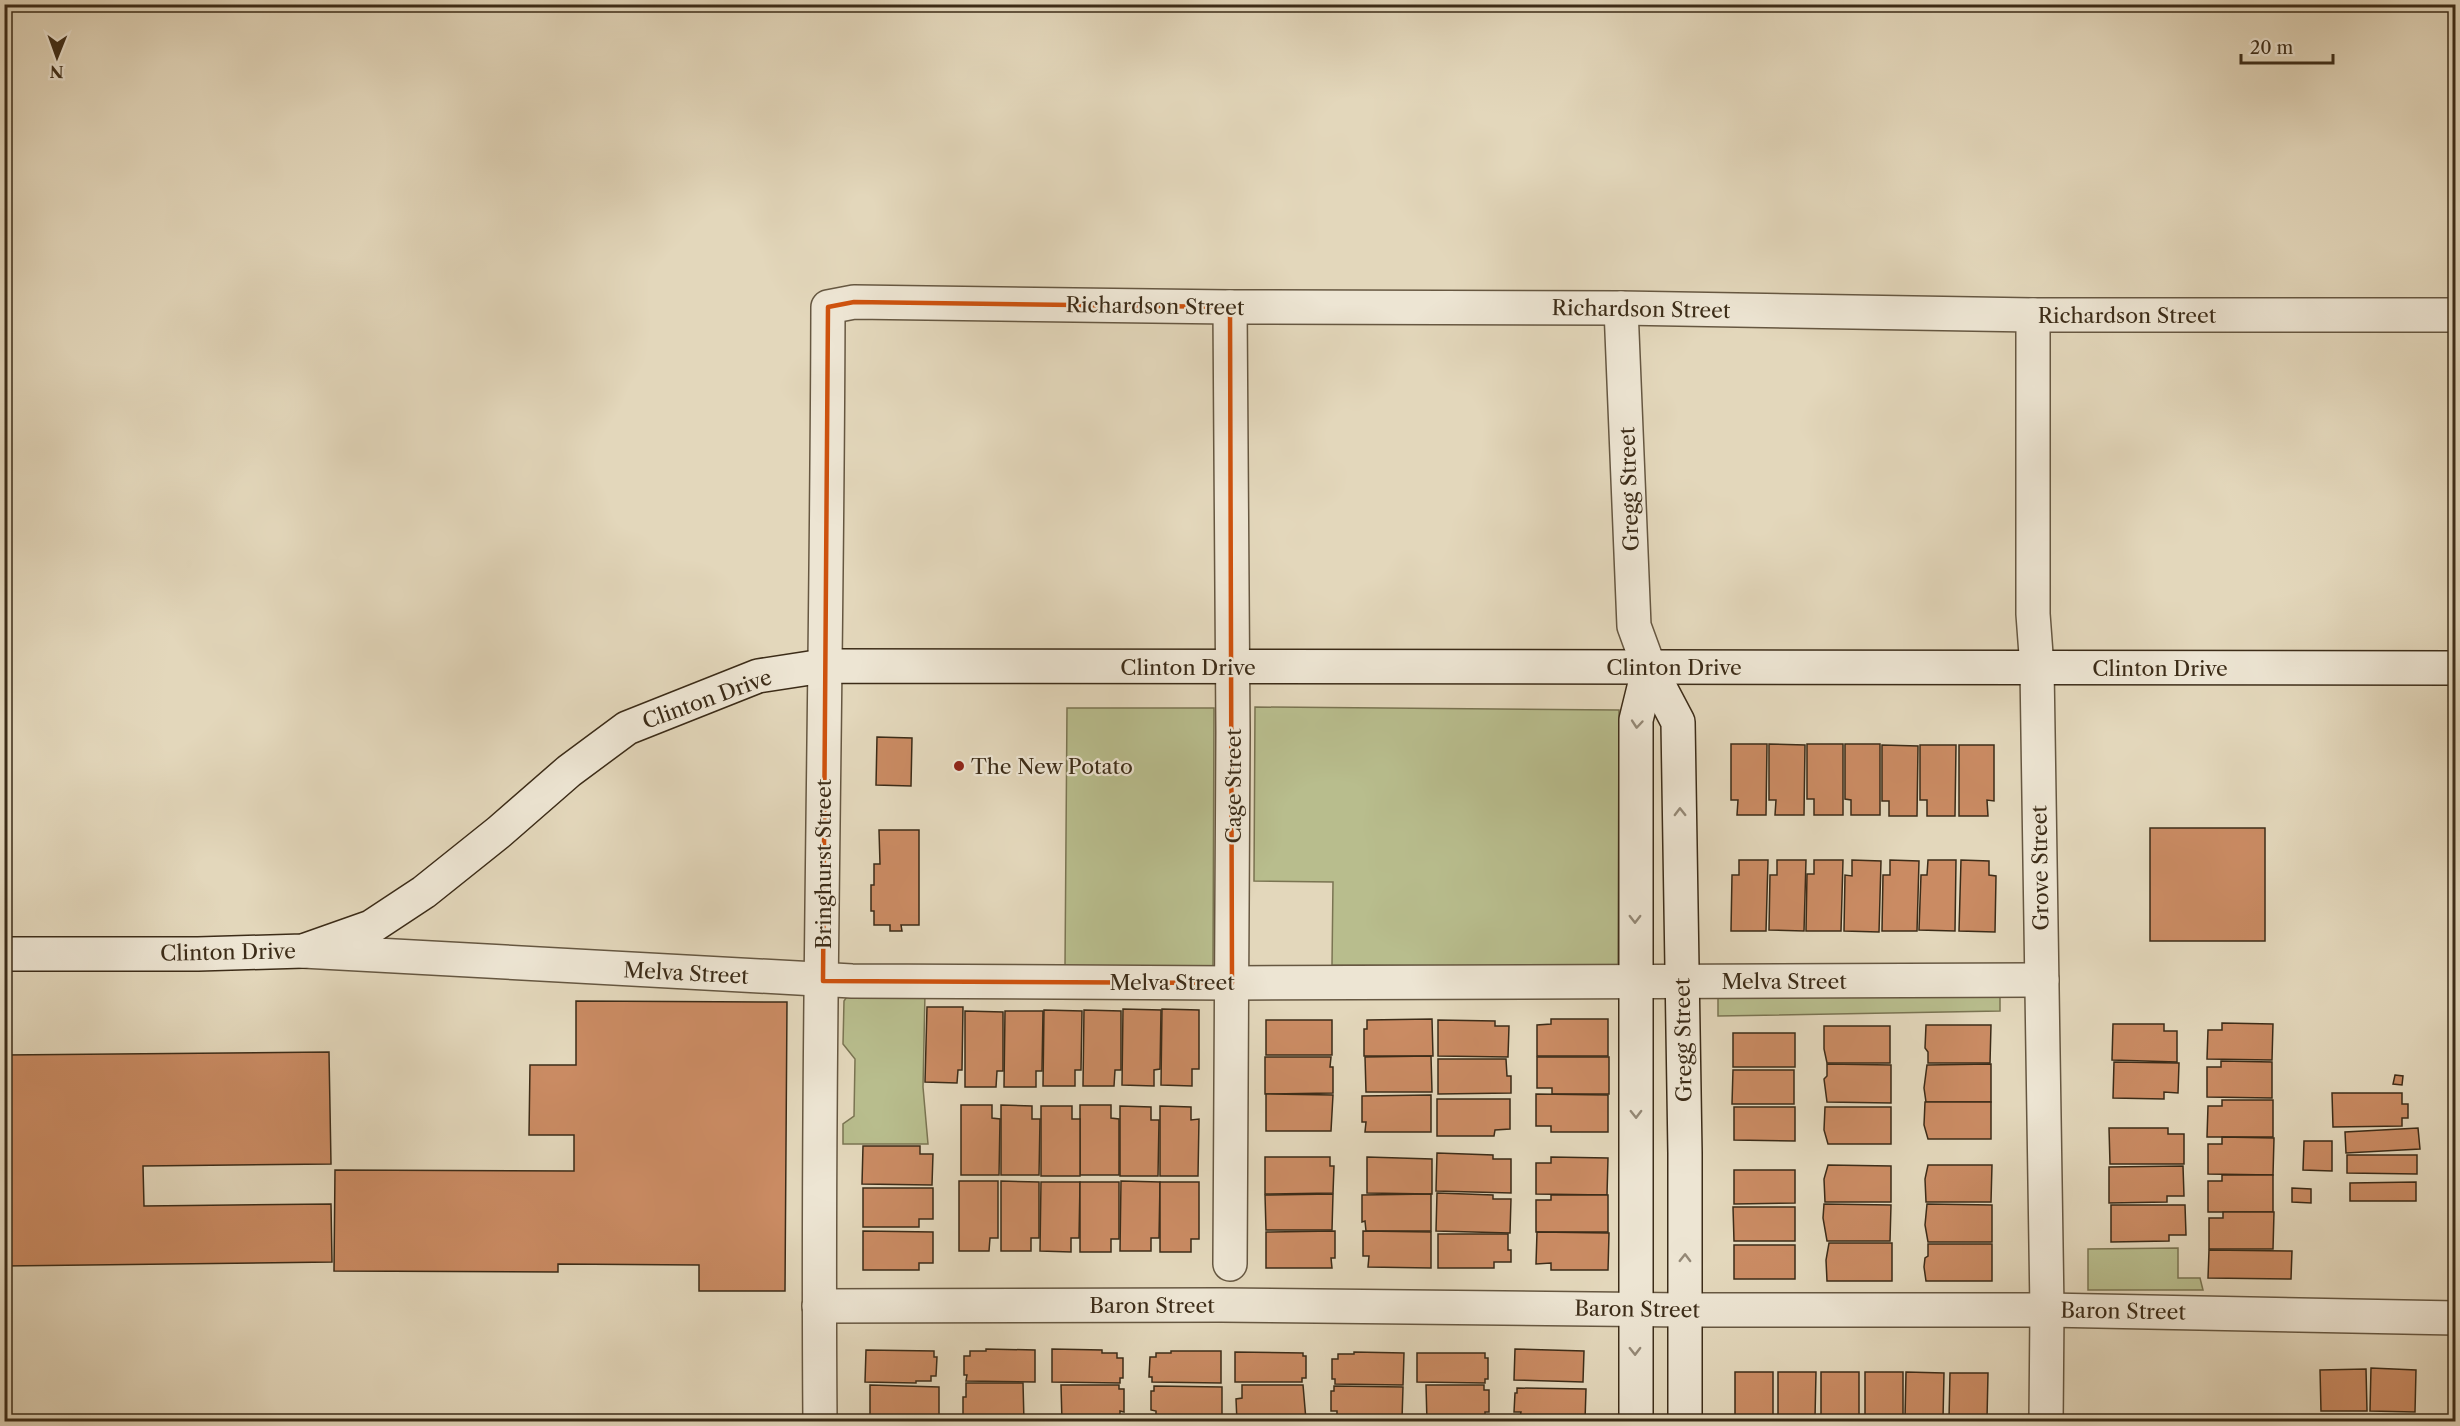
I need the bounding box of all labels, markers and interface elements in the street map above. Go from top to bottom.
north arrow [27,27,87,87]
scale bar [2241,27,2332,65]
text: 20 m [2250,37,2294,59]
text: N [50,62,64,82]
street label: Richardson Street [1065,292,1245,320]
street label: Richardson Street [1551,295,1731,323]
street label: Richardson Street [2038,303,2217,328]
street label: Gregg Street [1614,426,1644,552]
street label: Clinton Drive [1120,655,1256,680]
street label: Clinton Drive [1606,655,1742,680]
street label: Clinton Drive [2092,656,2228,681]
street label: Clinton Drive [639,664,775,734]
one-way arrow [1630,720,1643,729]
street label: Cage Street [1221,728,1246,844]
place label: The New Potato [971,754,1133,779]
marker: The New Potato [952,759,966,773]
street label: Bringhurst Street [811,778,836,949]
street label: Grove Street [2026,805,2054,931]
one-way arrow [1673,807,1686,816]
one-way arrow [1629,914,1641,923]
street label: Clinton Drive [160,938,296,966]
street label: Melva Street [623,957,750,989]
street label: Melva Street [1721,969,1847,994]
street label: Melva Street [1109,970,1235,995]
street label: Gregg Street [1669,977,1697,1102]
one-way arrow [1630,1109,1642,1118]
one-way arrow [1679,1254,1691,1263]
street label: Baron Street [1089,1293,1215,1318]
street label: Baron Street [1574,1295,1701,1323]
street label: Baron Street [2060,1297,2187,1325]
one-way arrow [1629,1346,1641,1355]

